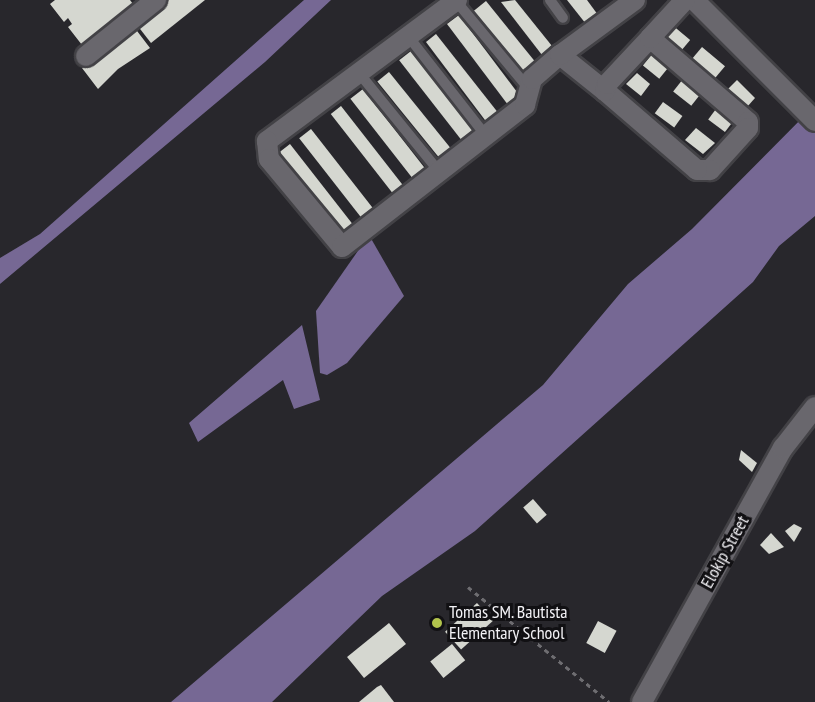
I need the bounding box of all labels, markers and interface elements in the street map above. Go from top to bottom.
street label: Elokip Street [696,512,754,592]
place label: Tomas SM. Bautista Elementary School [449,602,569,644]
marker: Tomas SM. Bautista Elementary School [430,616,444,630]

